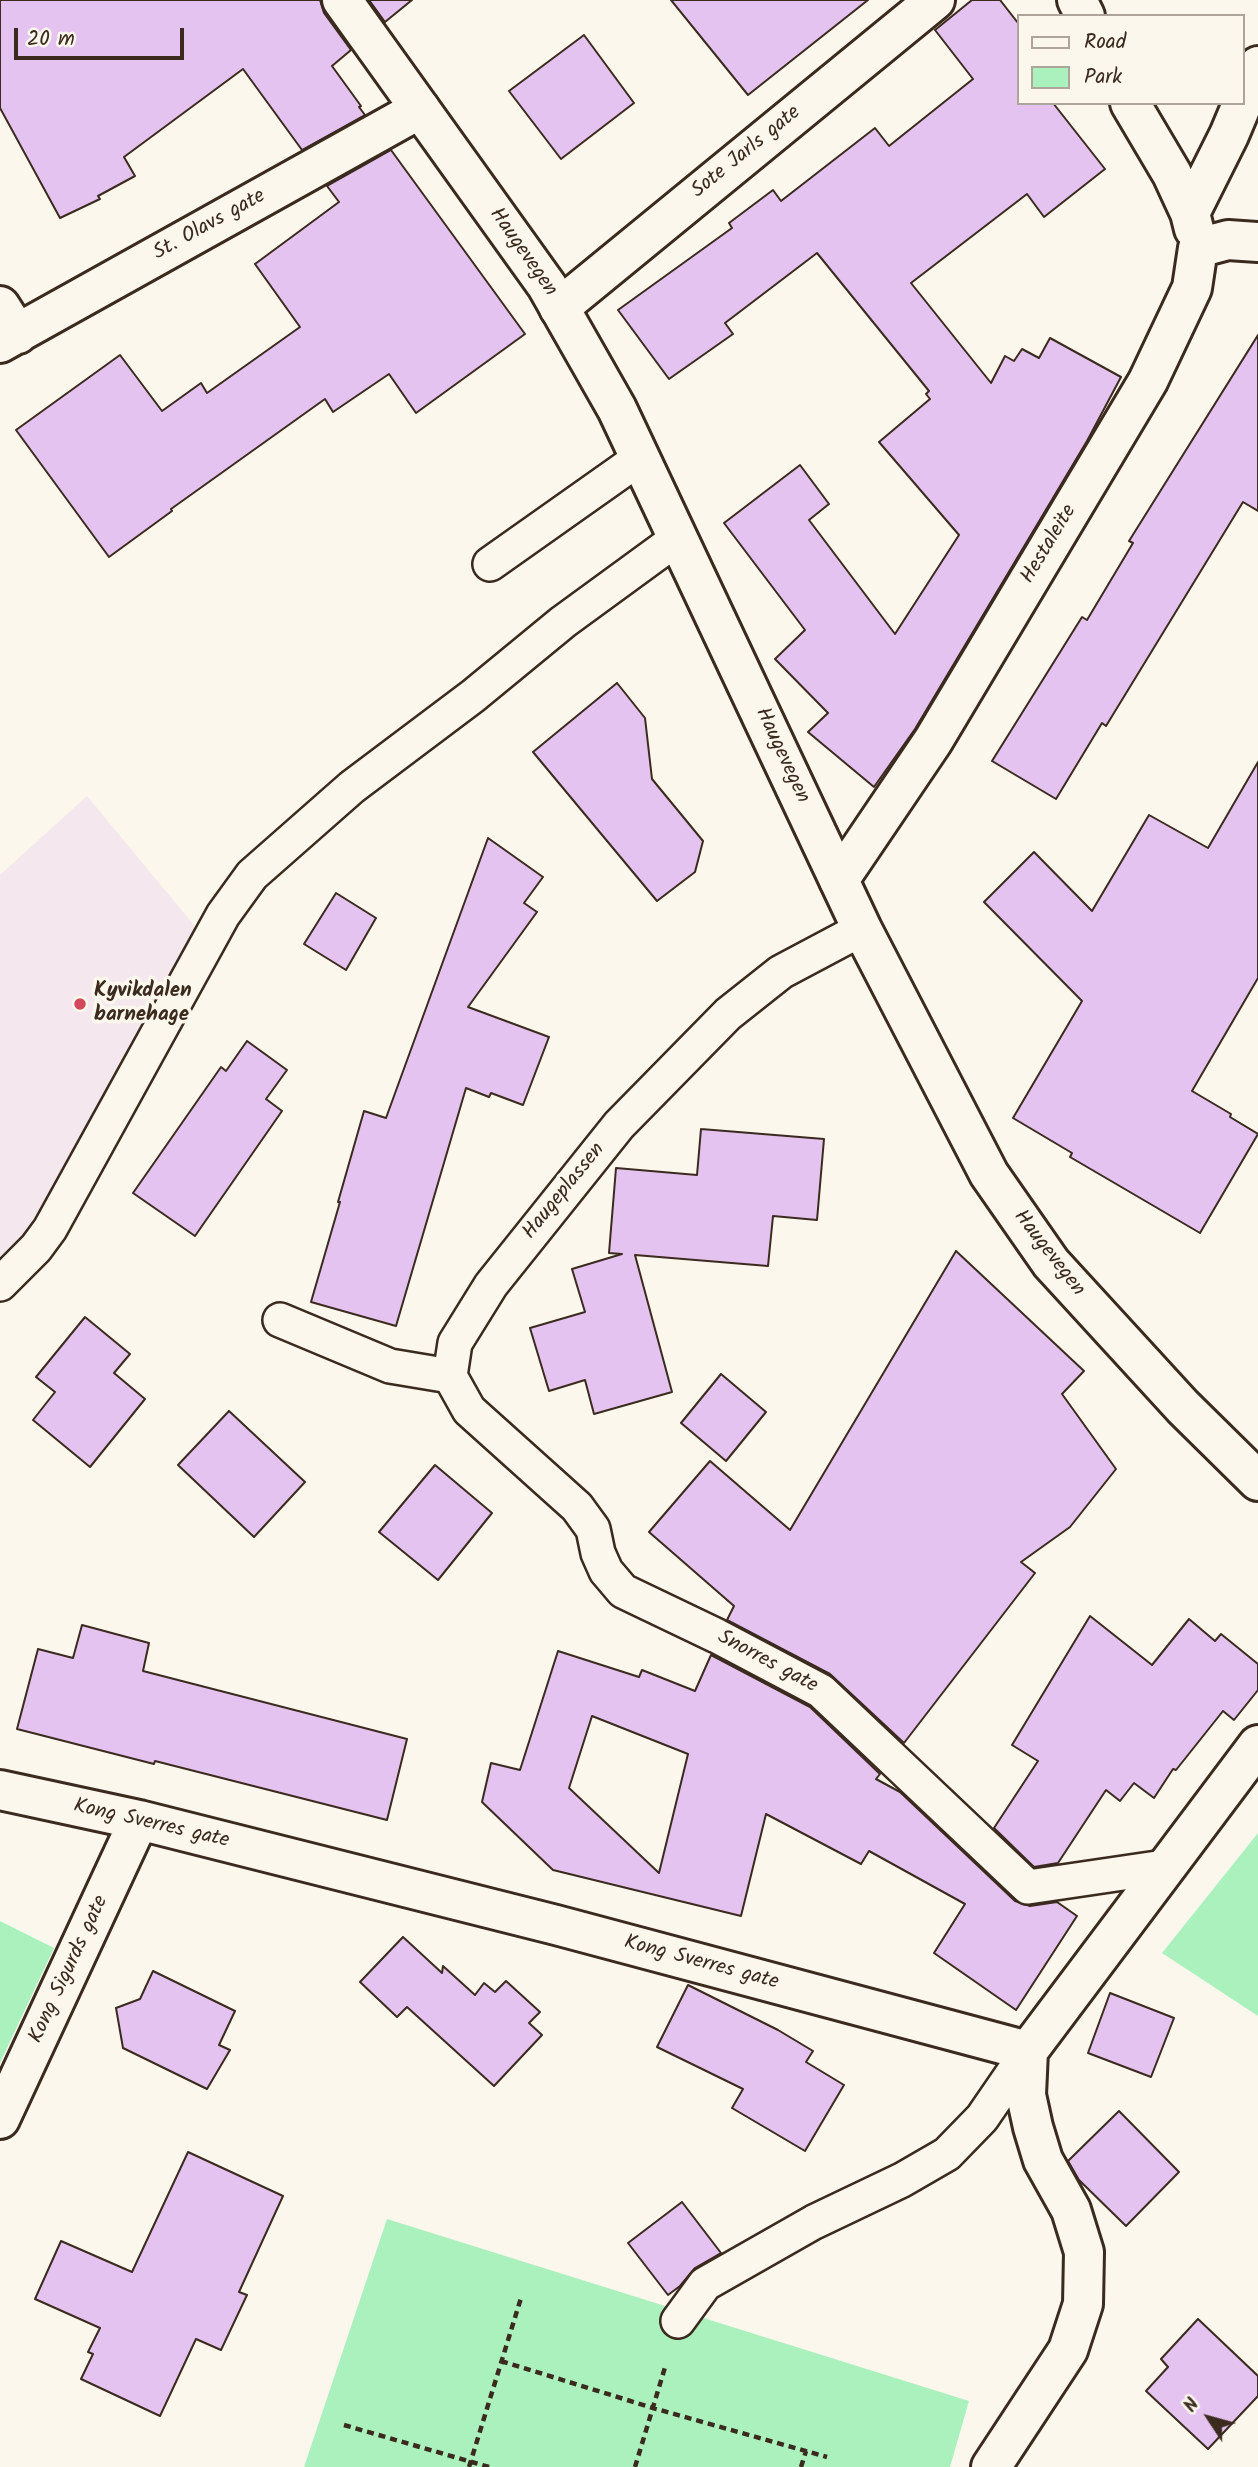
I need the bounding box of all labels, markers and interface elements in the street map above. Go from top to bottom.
scale bar [18,14,187,58]
legend [1016,14,1244,105]
text: 20 m [27,23,75,56]
text: Road [1084,26,1126,59]
text: Park [1084,61,1122,94]
street label: Sote Jarls gate [687,101,807,205]
street label: St. Olavs gate [150,185,270,267]
street label: Haugevegen [482,204,562,302]
street label: Hestaleite [1017,501,1083,589]
street label: Haugevegen [748,704,814,808]
place label: Kyvikdalen barnehage [94,979,192,1029]
marker: Kyvikdalen barnehage [72,996,88,1012]
street label: Haugeplassen [518,1139,612,1245]
street label: Haugevegen [1007,1206,1089,1302]
street label: Snorres gate [713,1626,821,1700]
street label: Kong Sverres gate [71,1795,231,1855]
street label: Kong Sigurds gate [25,1892,115,2048]
street label: Kong Sverres gate [621,1931,781,1997]
north arrow [1174,2383,1244,2453]
text: N [1176,2392,1208,2419]

